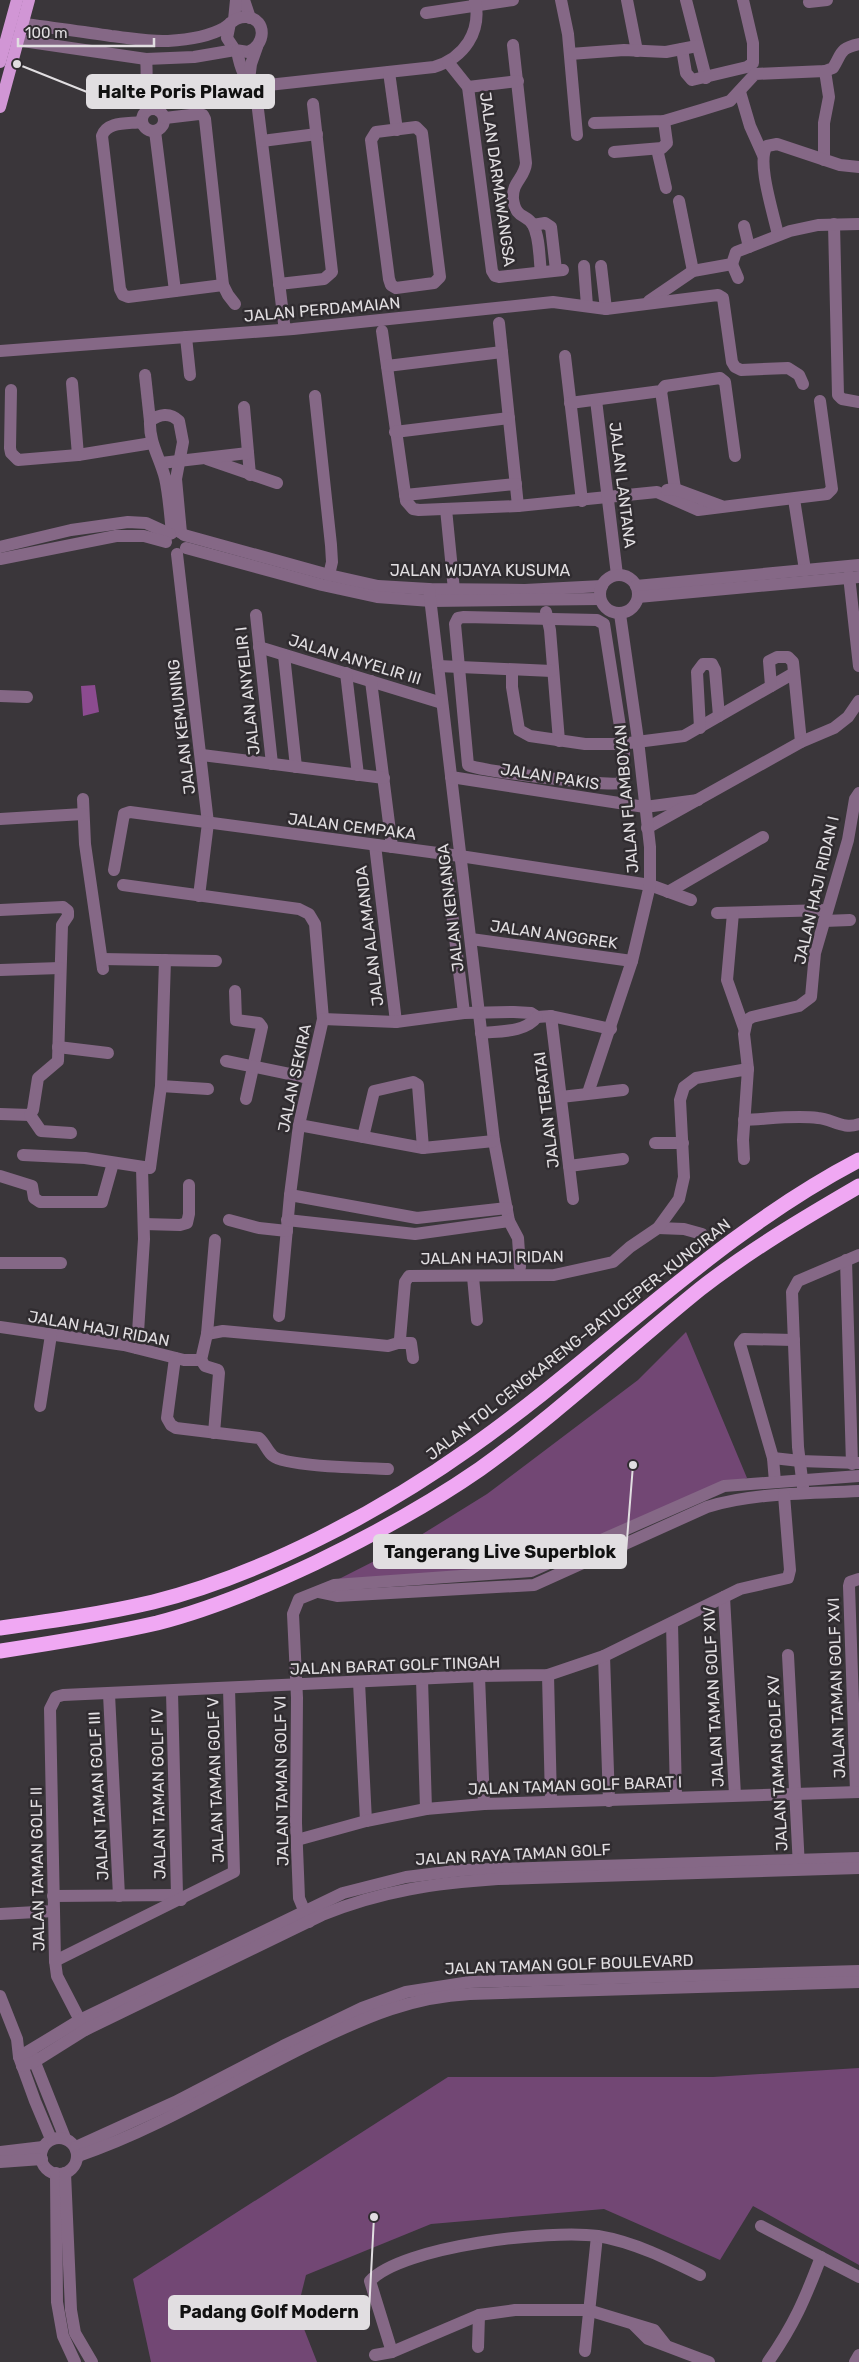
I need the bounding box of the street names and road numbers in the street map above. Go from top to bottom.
street label: JALAN DARMAWANGSA [476,91,519,268]
street label: JALAN PERDAMAIAN [243,293,401,326]
street label: JALAN LANTANA [605,421,640,549]
street label: JALAN WIJAYA KUSUMA [390,561,571,580]
street label: JALAN ANYELIR I [231,626,264,756]
street label: JALAN ANYELIR III [286,630,424,689]
street label: JALAN KEMUNING [164,658,199,796]
street label: JALAN FLAMBOYAN [611,724,642,874]
street label: JALAN PAKIS [499,759,601,794]
street label: JALAN CEMPAKA [287,809,417,844]
street label: JALAN HAJI RIDAN I [790,814,843,966]
street label: JALAN KENANGA [433,842,468,973]
street label: JALAN ALAMANDA [351,864,388,1007]
street label: JALAN ANGGREK [489,916,619,953]
street label: JALAN SEKIRA [274,1022,315,1134]
street label: JALAN TERATAI [530,1051,563,1169]
street label: JALAN TOL CENGKARENG–BATUCEPER–KUNCIRAN [422,1215,734,1464]
street label: JALAN HAJI RIDAN [420,1247,564,1268]
street label: JALAN HAJI RIDAN [27,1307,171,1350]
street label: JALAN TAMAN GOLF XVI [824,1597,849,1779]
street label: JALAN TAMAN GOLF XIV [699,1606,728,1788]
street label: JALAN BARAT GOLF TINGAH [290,1652,501,1679]
street label: JALAN TAMAN GOLF XV [763,1674,792,1852]
street label: JALAN TAMAN GOLF VI [271,1696,292,1866]
street label: JALAN TAMAN GOLF V [203,1697,228,1863]
street label: JALAN TAMAN GOLF IV [148,1708,169,1880]
street label: JALAN TAMAN GOLF III [85,1711,112,1881]
street label: JALAN TAMAN GOLF BARAT I [468,1772,683,1799]
street label: JALAN TAMAN GOLF II [27,1786,48,1952]
street label: JALAN RAYA TAMAN GOLF [415,1840,611,1869]
street label: JALAN TAMAN GOLF BOULEVARD [444,1951,694,1978]

